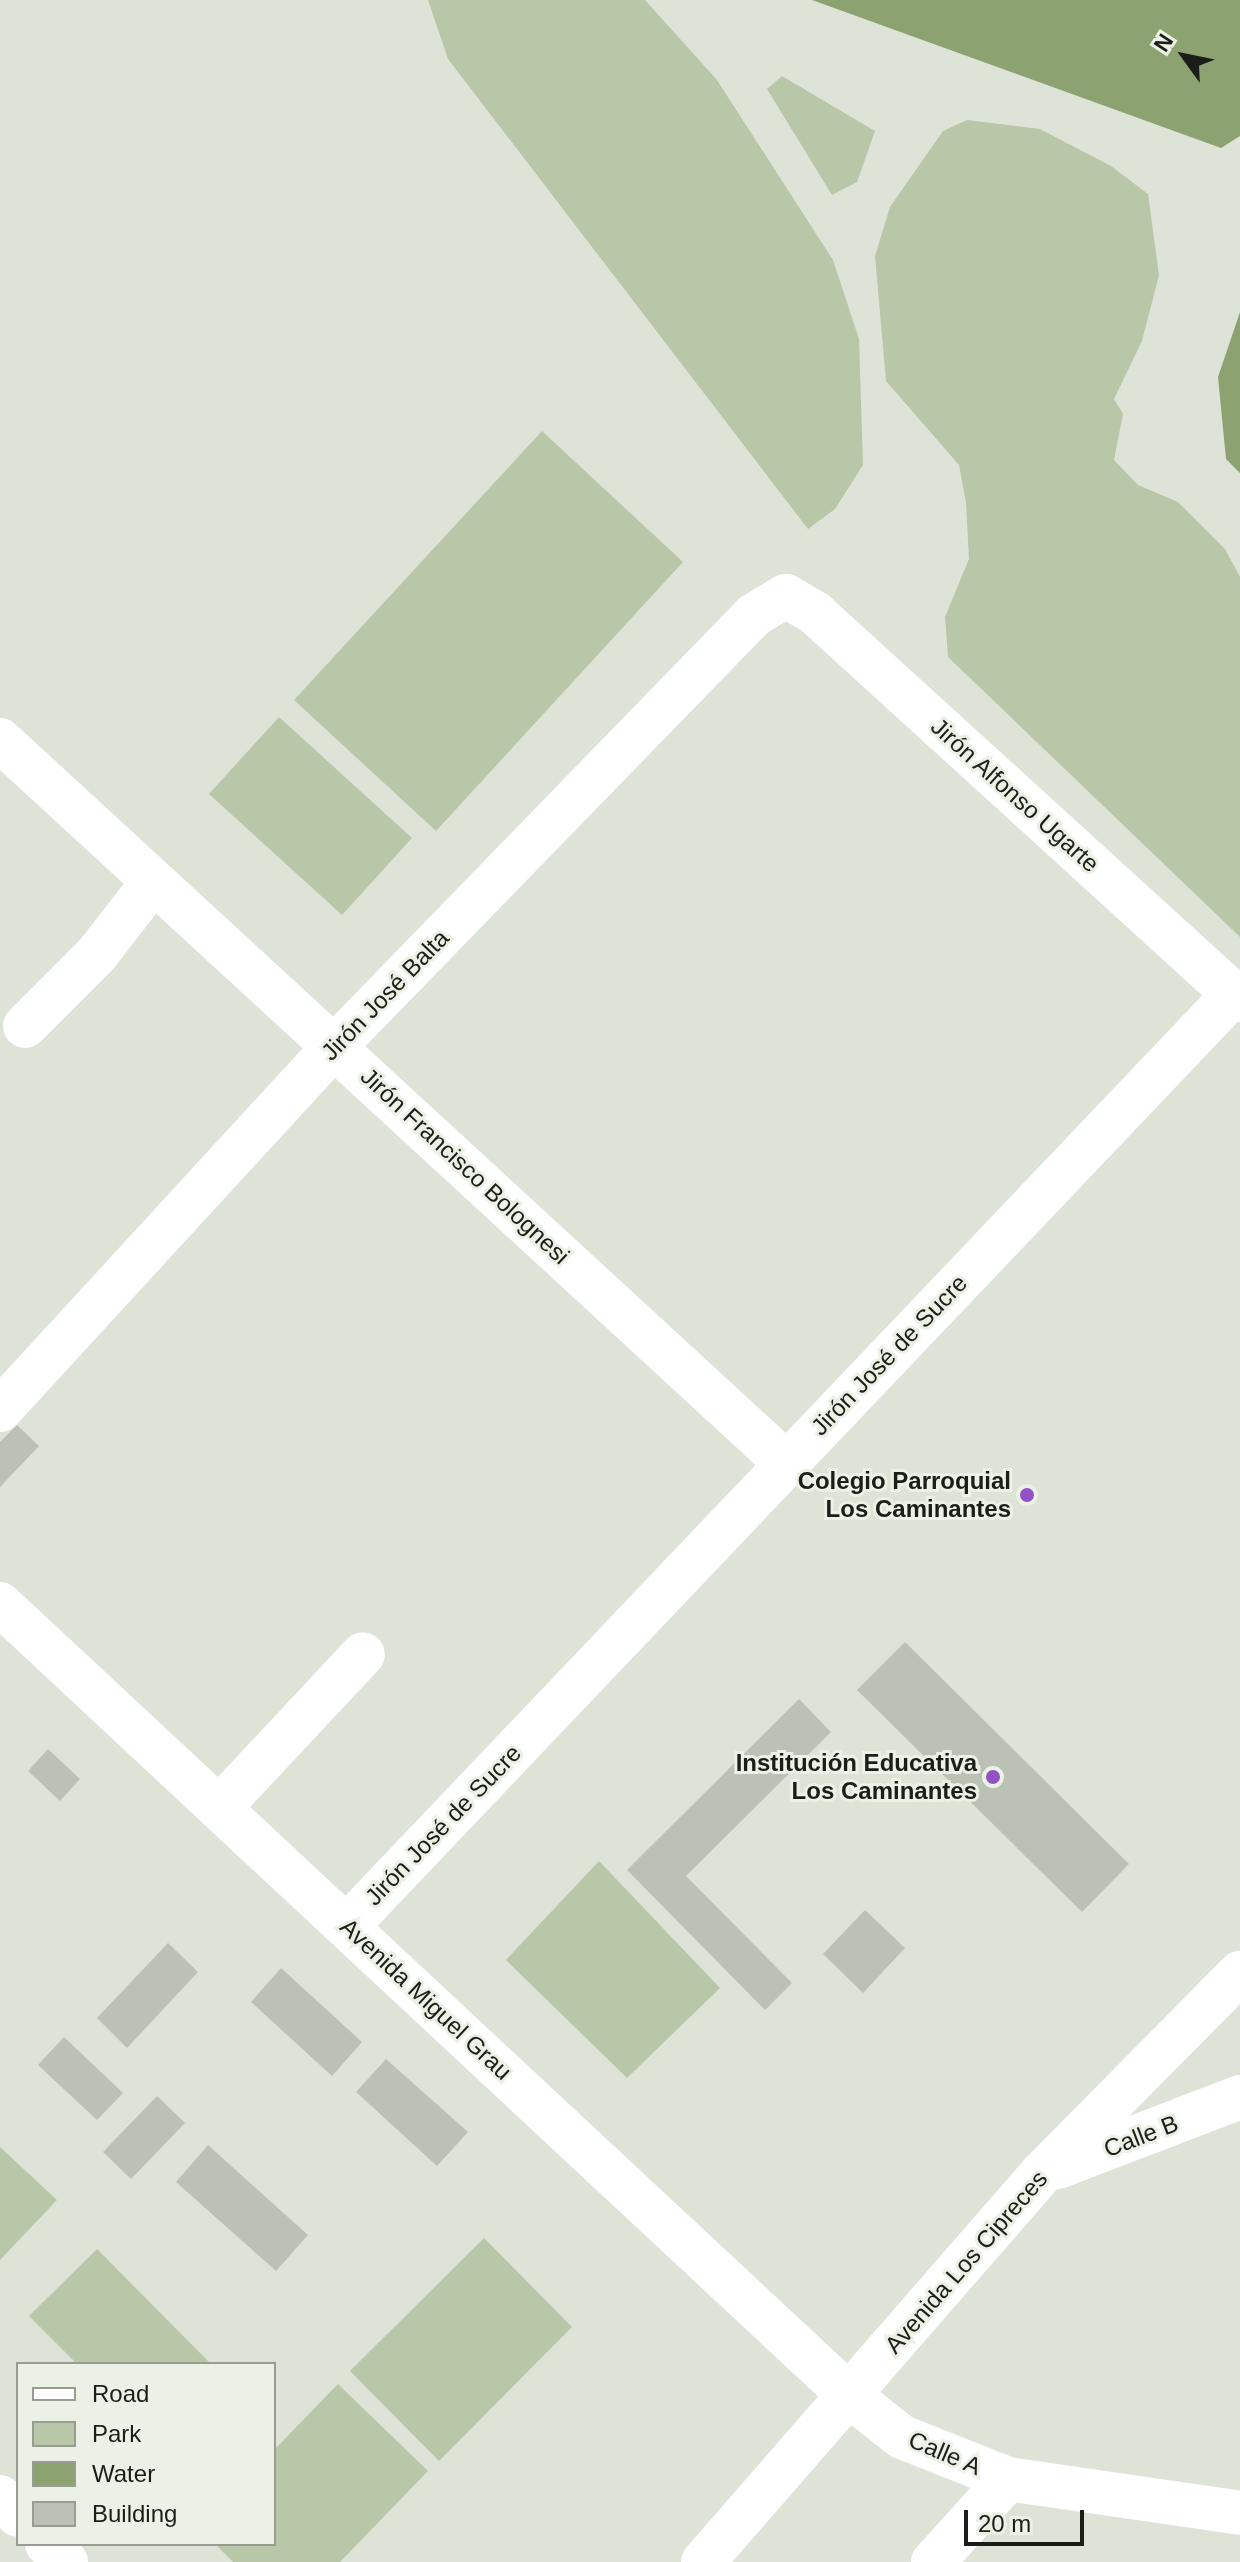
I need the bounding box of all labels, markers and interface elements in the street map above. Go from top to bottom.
north arrow [1144,16,1224,96]
text: N [1149,29,1178,56]
street label: Jirón Alfonso Ugarte [925,712,1105,878]
street label: Jirón José Balta [315,924,455,1066]
street label: Jirón Francisco Bolognesi [355,1062,575,1270]
street label: Jirón José de Sucre [805,1269,973,1441]
place label: Colegio Parroquial Los Caminantes [798,1467,1011,1523]
marker: Colegio Parroquial Los Caminantes [1018,1486,1036,1504]
street label: Jirón José de Sucre [359,1739,527,1911]
place label: Institución Educativa Los Caminantes [736,1749,977,1805]
marker: Institución Educativa Los Caminantes [984,1768,1002,1786]
street label: Avenida Miguel Grau [334,1912,518,2086]
street label: Calle B [1100,2109,1182,2163]
street label: Avenida Los Cipreces [879,2165,1053,2359]
legend [16,2362,276,2546]
text: Road [92,2380,149,2407]
text: Park [92,2420,141,2447]
street label: Calle A [904,2425,986,2481]
text: Water [92,2460,155,2487]
scale bar [968,2494,1088,2544]
text: Building [92,2500,177,2527]
text: 20 m [978,2510,1031,2537]

